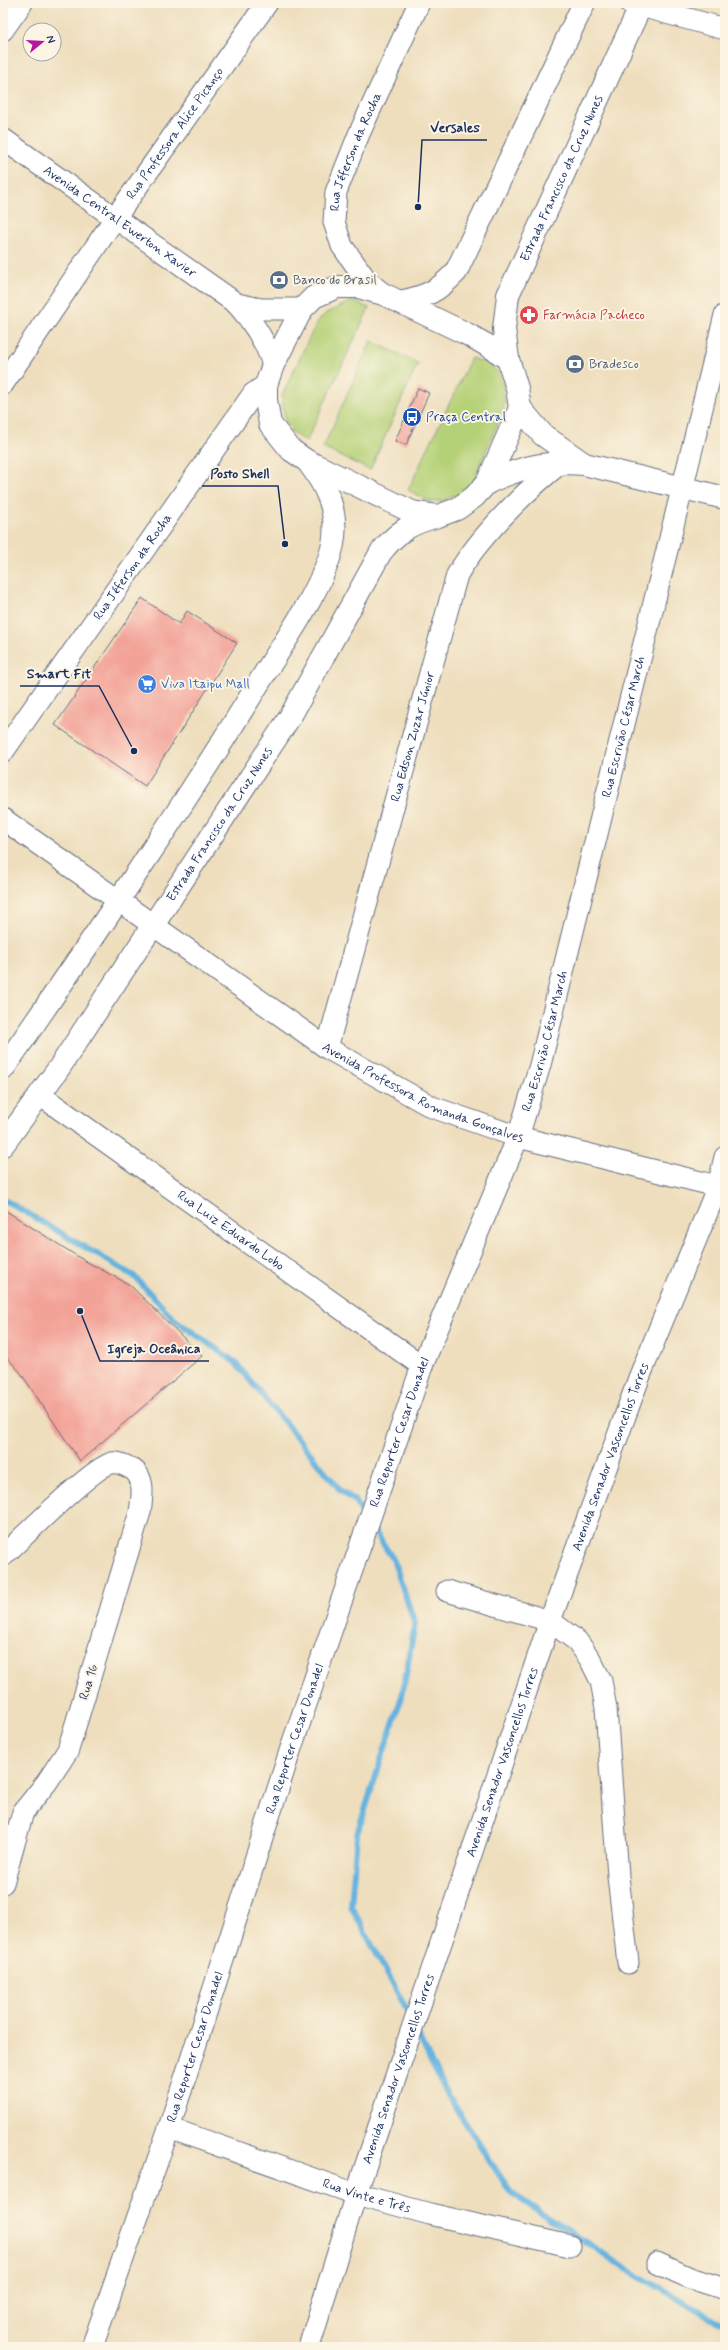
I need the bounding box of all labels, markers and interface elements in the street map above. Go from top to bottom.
north arrow [22,22,62,62]
text: N [43,34,58,45]
street label: Rua Professora Alice Picanço [122,64,228,203]
street label: Rua Jéferson da Rocha [326,89,386,212]
street label: Estrada Francisco da Cruz Nunes [516,92,607,264]
callout: Versales [422,114,487,140]
text: Versales [430,119,481,137]
street label: Avenida Central Ewerton Xavier [40,161,201,282]
bank icon: Banco do Brasil [268,269,290,291]
place label: Banco do Brasil [293,272,377,289]
pharmacy icon: Farmácia Pacheco [518,304,540,326]
place label: Farmácia Pacheco [543,307,645,324]
bank icon: Bradesco [564,353,586,375]
place label: Bradesco [589,356,639,373]
bus stop icon: Praça Central [401,406,423,428]
place label: Praça Central [426,409,506,426]
callout: Posto Shell [202,460,278,486]
text: Posto Shell [210,465,270,483]
street label: Rua Jéferson da Rocha [89,510,176,623]
street label: Rua Escrivão César March [598,654,649,799]
callout: Smart Fit [20,660,99,686]
text: Smart Fit [27,665,92,683]
street label: Rua Edson Zuzar Júnior [387,669,439,804]
supermarket icon: Viva Itaipu Mall [136,673,158,695]
place label: Viva Itaipu Mall [161,676,250,693]
street label: Estrada Francisco da Cruz Nunes [163,744,276,905]
street label: Rua Escrivão César March [518,969,571,1114]
street label: Avenida Professora Romanda Gonçalves [319,1039,525,1147]
street label: Rua Luiz Eduardo Lobo [174,1187,288,1275]
callout: Igreja Oceânica [100,1335,209,1361]
text: Igreja Oceânica [107,1340,201,1359]
street label: Rua Reporter Cesar Donadel [366,1354,433,1509]
street label: Avenida Senador Vasconcellos Torres [568,1360,653,1553]
street label: Rua Reporter Cesar Donadel [262,1661,328,1816]
street label: Rua 16 [76,1662,102,1702]
street label: Avenida Senador Vasconcellos Torres [462,1665,542,1859]
street label: Rua Reporter Cesar Donadel [163,1969,227,2125]
street label: Avenida Senador Vasconcellos Torres [358,1972,438,2166]
street label: Rua Vinte e Três [320,2174,413,2217]

